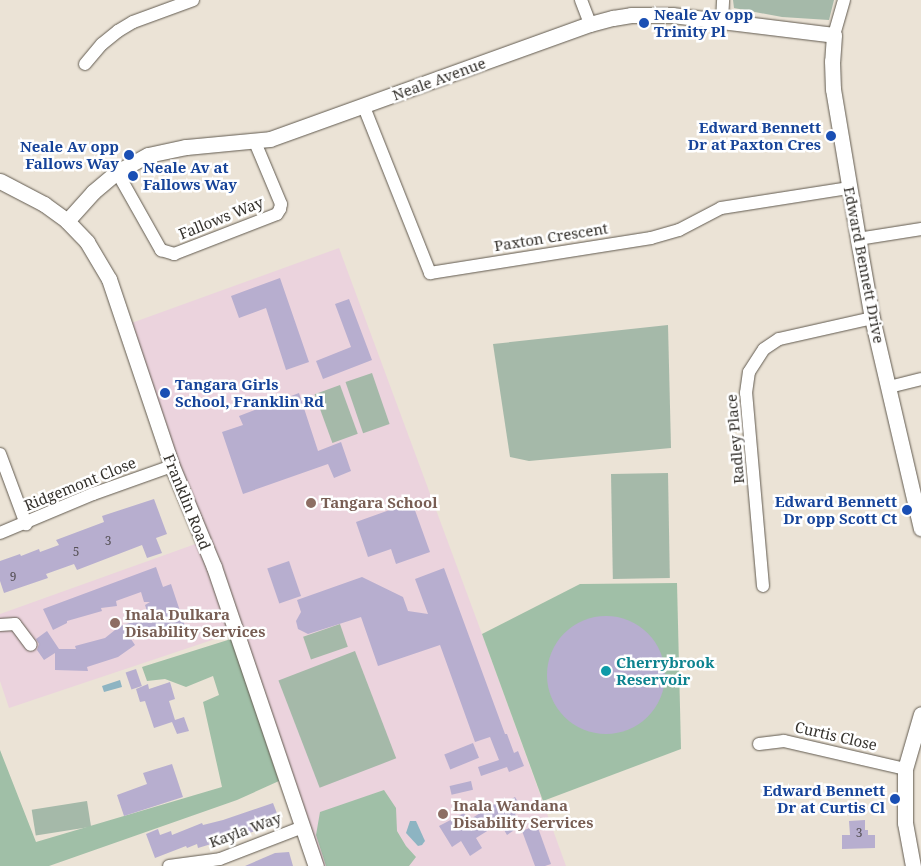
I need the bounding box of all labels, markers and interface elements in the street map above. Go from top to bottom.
place label: Neale Av opp Trinity Pl [654,5,753,40]
marker: Neale Av opp Trinity Pl [638,17,650,29]
street label: Neale Avenue [390,54,488,104]
place label: Edward Bennett Dr at Paxton Cres [688,118,821,153]
marker: Edward Bennett Dr at Paxton Cres [825,130,837,142]
place label: Neale Av opp Fallows Way [20,137,119,172]
marker: Neale Av opp Fallows Way [123,149,135,161]
place label: Neale Av at Fallows Way [143,158,237,193]
marker: Neale Av at Fallows Way [127,170,139,182]
street label: Edward Bennett Drive [840,185,888,345]
street label: Fallows Way [176,193,266,243]
street label: Paxton Crescent [493,219,609,255]
place label: Tangara Girls School, Franklin Rd [175,375,324,410]
marker: Tangara Girls School, Franklin Rd [159,387,171,399]
street label: Radley Place [722,393,748,485]
street label: Franklin Road [160,451,214,553]
street label: Ridgemont Close [21,453,139,515]
place label: Edward Bennett Dr opp Scott Ct [775,492,897,527]
place label: Tangara School [321,494,437,512]
marker: Tangara School [305,497,317,509]
marker: Edward Bennett Dr opp Scott Ct [901,504,913,516]
house number: 3 [105,534,111,548]
house number: 5 [73,545,79,559]
house number: 9 [10,570,16,584]
place label: Inala Dulkara Disability Services [125,605,265,640]
marker: Inala Dulkara Disability Services [109,617,121,629]
place label: Cherrybrook Reservoir [616,653,715,688]
marker: Cherrybrook Reservoir [600,665,612,677]
street label: Curtis Close [793,718,879,754]
place label: Edward Bennett Dr at Curtis Cl [763,781,885,816]
marker: Edward Bennett Dr at Curtis Cl [889,793,901,805]
place label: Inala Wandana Disability Services [453,796,593,831]
marker: Inala Wandana Disability Services [437,808,449,820]
street label: Kayla Way [207,809,283,851]
house number: 3 [856,826,862,840]

